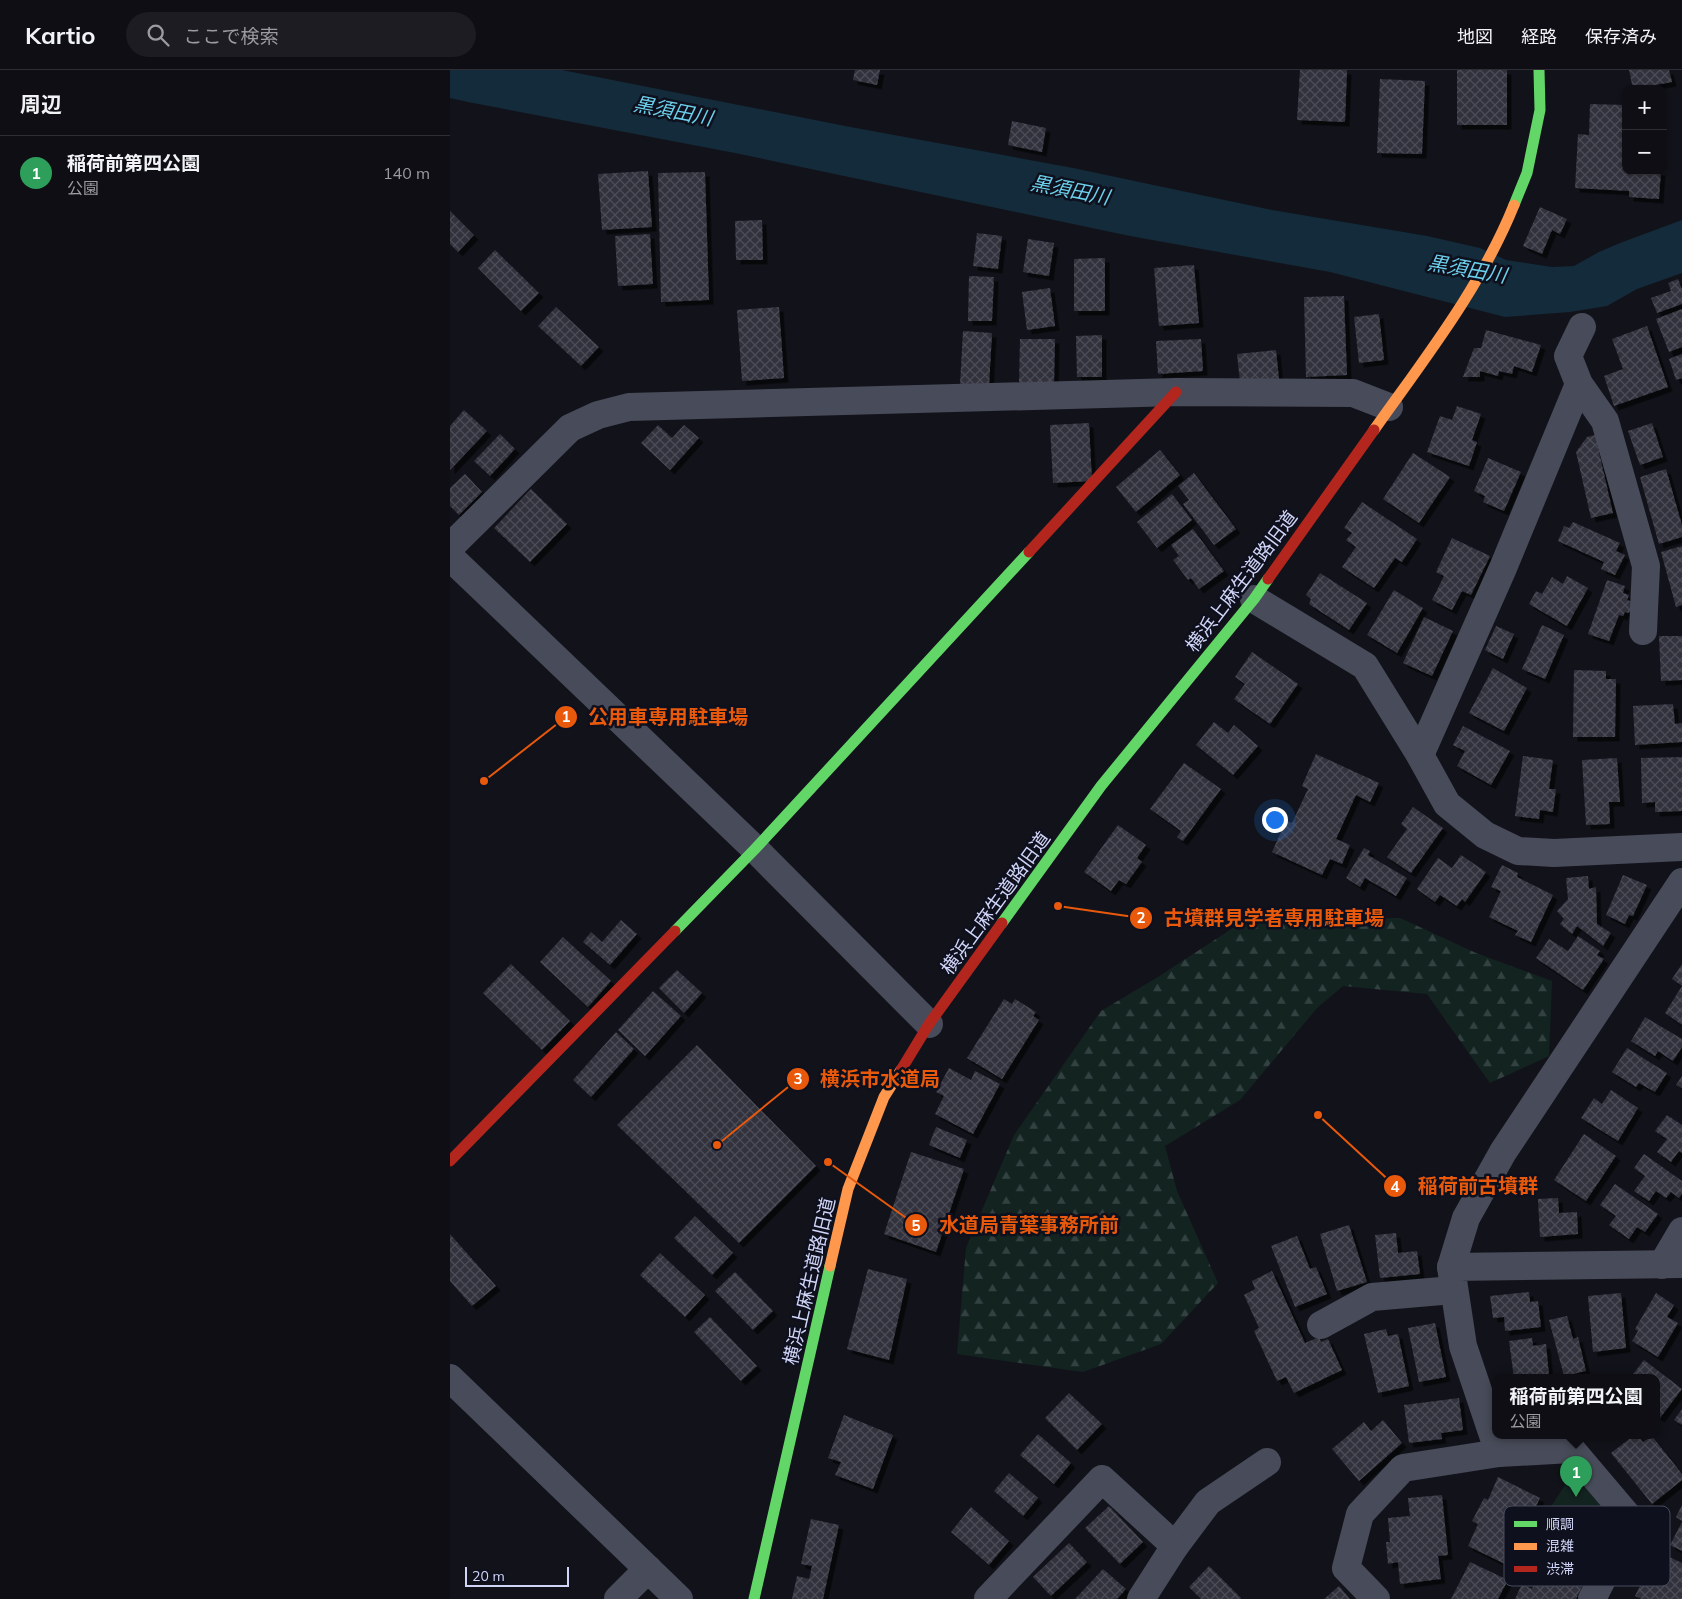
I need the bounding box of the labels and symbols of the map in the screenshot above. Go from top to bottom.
water label: 黒須田川 [631,91,717,131]
water label: 黒須田川 [1028,170,1114,210]
water label: 黒須田川 [1426,249,1511,288]
street label: 横浜上麻生道路旧道 [1180,505,1302,657]
callout: 公用車専用駐車場 [553,699,758,734]
text: 公用車専用駐車場 [588,704,748,729]
text: 1 [561,707,571,726]
your location [1262,807,1288,833]
street label: 横浜上麻生道路旧道 [935,827,1055,979]
callout: 古墳群見学者専用駐車場 [1129,901,1394,936]
text: 古墳群見学者専用駐車場 [1164,905,1384,930]
text: 2 [1136,908,1146,927]
callout: 横浜市水道局 [785,1062,950,1097]
text: 横浜市水道局 [820,1066,940,1091]
text: 3 [793,1069,803,1088]
callout: 稲荷前古墳群 [1383,1169,1548,1204]
text: 稲荷前古墳群 [1418,1173,1538,1198]
text: 4 [1390,1177,1400,1196]
street label: 横浜上麻生道路旧道 [778,1195,840,1367]
callout: 水道局青葉事務所前 [904,1208,1129,1243]
text: 水道局青葉事務所前 [939,1212,1119,1237]
text: 5 [911,1216,921,1235]
pin: 1 [1560,1456,1592,1497]
legend [1504,1506,1670,1586]
text: 順調 [1546,1515,1574,1533]
text: 混雑 [1546,1537,1574,1555]
text: 渋滞 [1546,1560,1574,1578]
scale bar [465,1564,569,1587]

